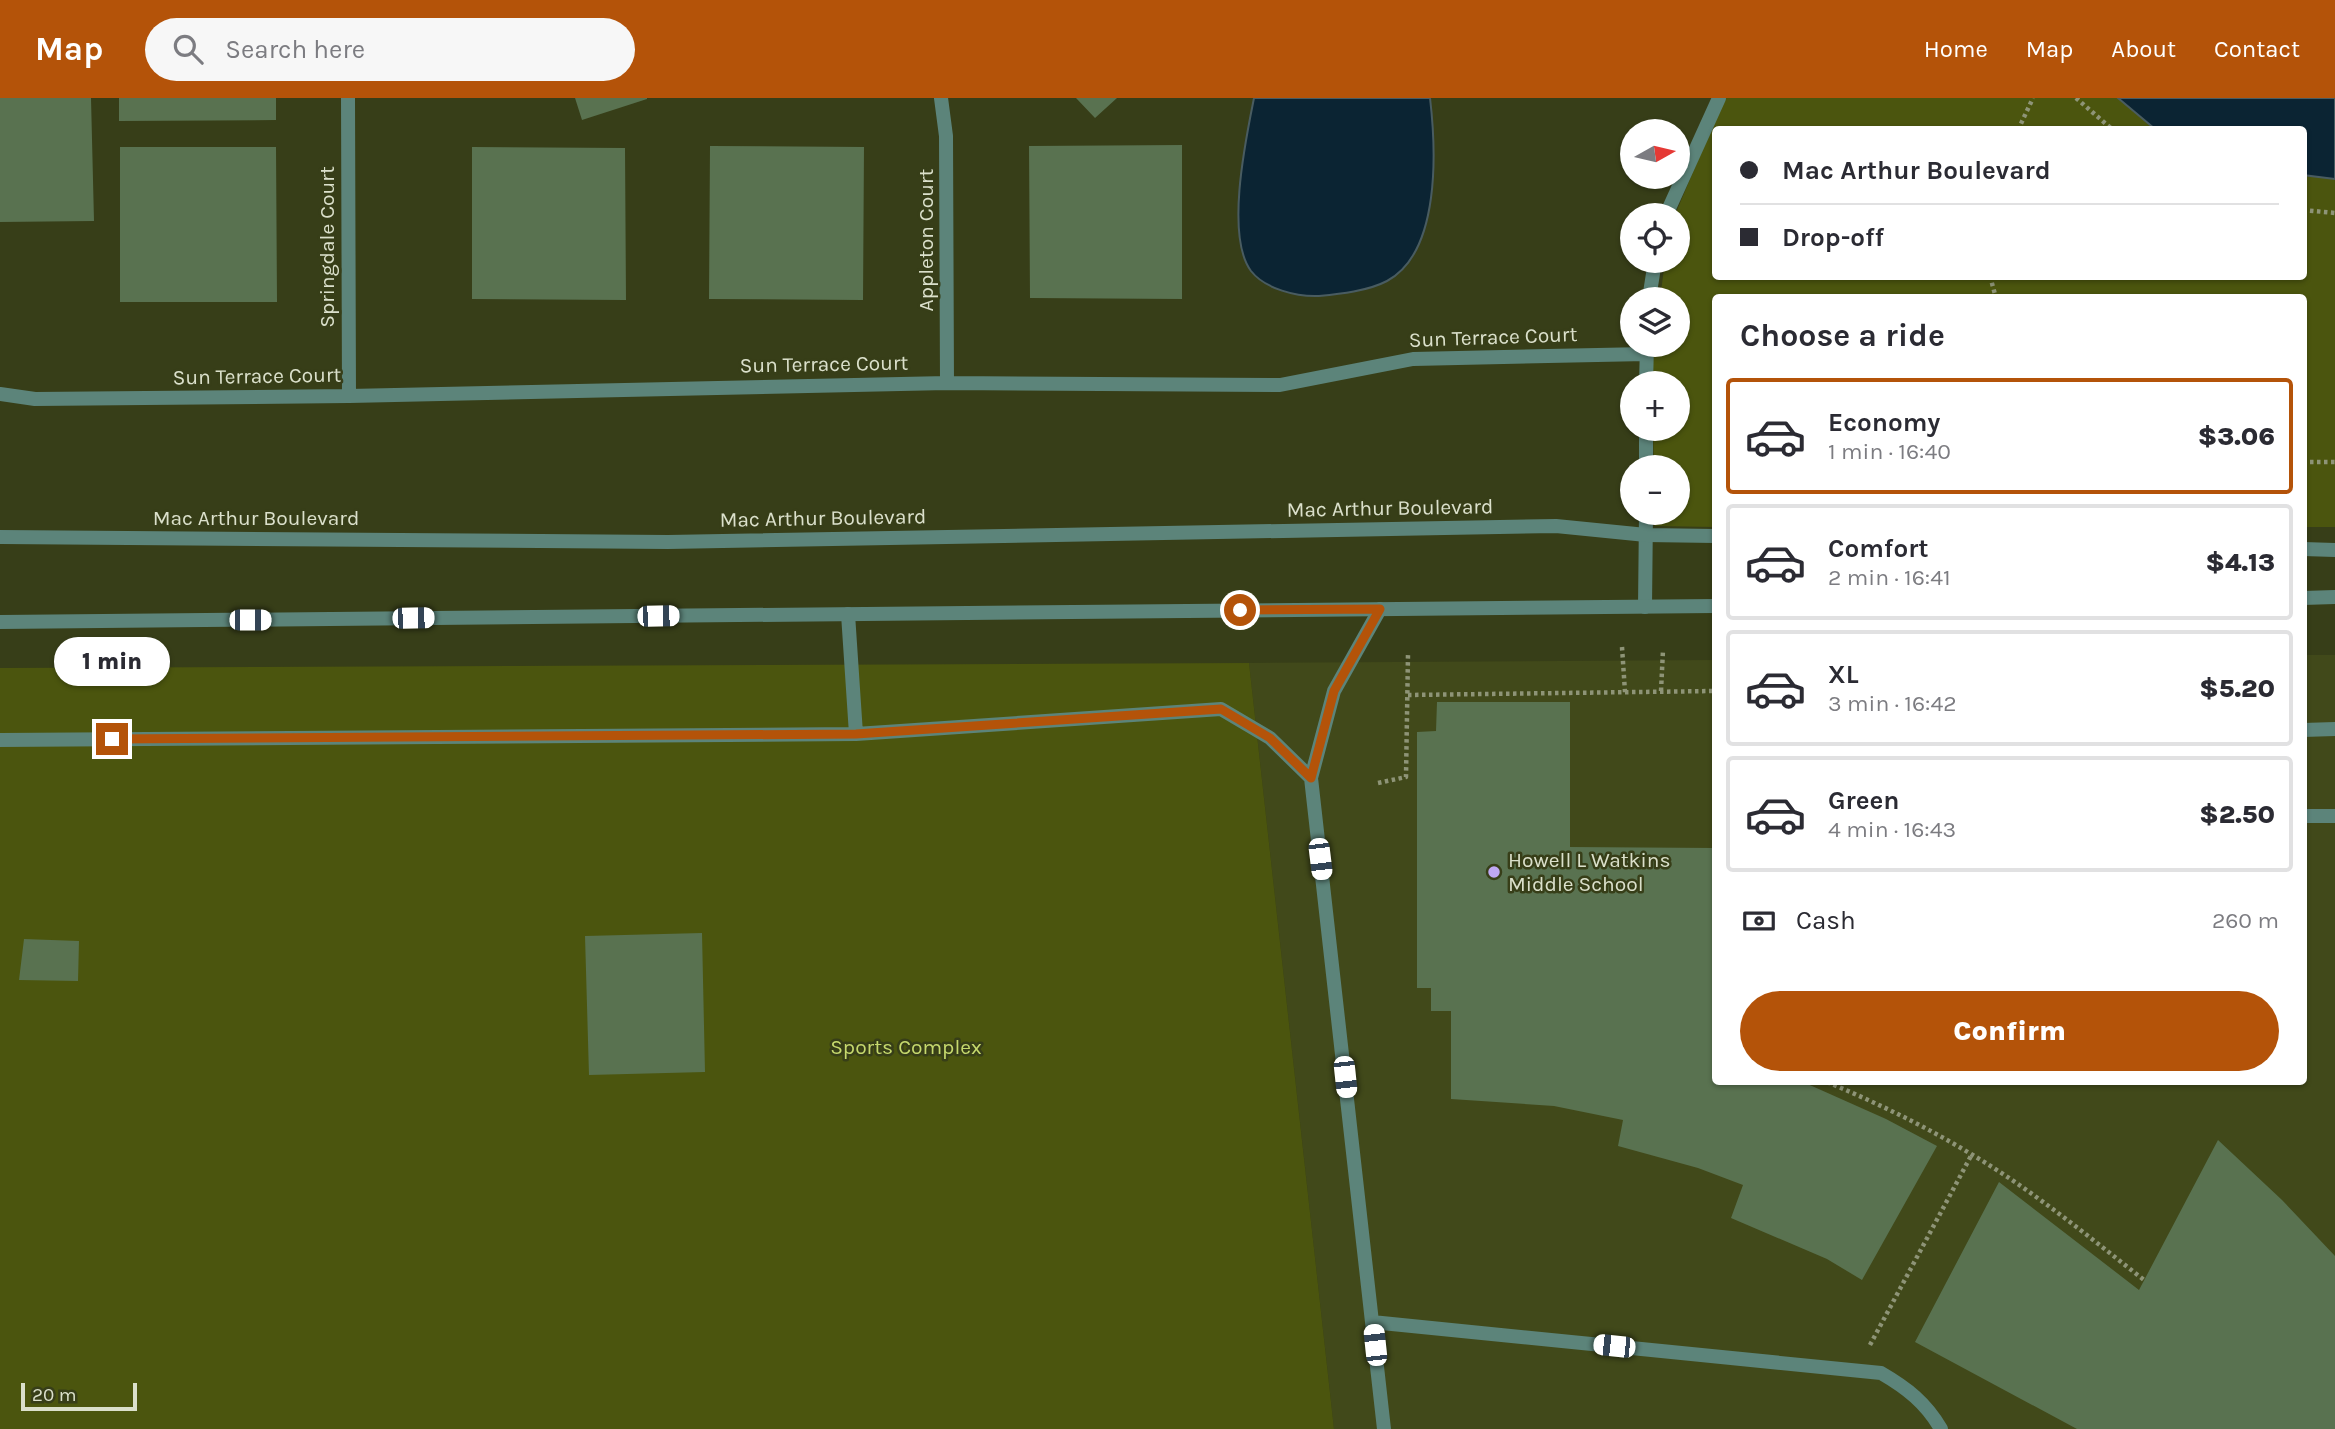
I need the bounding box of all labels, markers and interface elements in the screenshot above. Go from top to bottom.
search box [145,18,635,81]
text: Map [35,30,103,68]
icon: search [169,30,207,68]
text: Search here [225,34,365,65]
text: Home [1924,35,1988,63]
text: Map [2026,35,2073,63]
text: About [2111,35,2176,63]
text: Contact [2214,35,2300,63]
north arrow [1620,119,1690,189]
map controls [1620,119,1690,525]
text: Mac Arthur Boulevard [1782,155,2051,186]
street label: Springdale Court [315,166,339,328]
street label: Appleton Court [914,168,938,311]
button: locate [1620,203,1690,273]
text: Drop-off [1782,222,1884,253]
button: layers [1620,287,1690,357]
text: Choose a ride [1740,317,1945,354]
street label: Sun Terrace Court [1408,322,1578,352]
street label: Sun Terrace Court [739,351,909,377]
street label: Sun Terrace Court [172,363,342,389]
button: + [1620,371,1690,441]
icon: car [1744,405,1807,468]
text: Economy [1828,407,1940,438]
text: $3.06 [2198,421,2275,452]
text: 1 min · 16:40 [1828,438,1951,465]
button: − [1620,455,1690,525]
street label: Mac Arthur Boulevard [1286,494,1494,522]
street label: Mac Arthur Boulevard [719,504,927,532]
street label: Mac Arthur Boulevard [153,506,359,530]
icon: car [1744,531,1807,594]
text: Comfort [1828,533,1929,564]
text: $4.13 [2205,547,2275,578]
text: 2 min · 16:41 [1828,564,1951,591]
route start [1224,594,1256,626]
car [637,605,680,627]
car [392,607,435,629]
car [230,610,272,631]
callout: 1 min [54,638,170,686]
text: 1 min [82,648,142,675]
icon: car [1744,657,1807,720]
text: XL [1828,659,1859,690]
text: $5.20 [2199,673,2275,704]
text: 3 min · 16:42 [1828,690,1957,717]
route end [96,723,128,755]
icon: car [1744,783,1807,846]
text: Green [1828,785,1900,816]
text: $2.50 [2199,799,2275,830]
text: 4 min · 16:43 [1828,816,1956,843]
car [1308,837,1333,881]
place label: Howell L Watkins Middle School [1508,848,1670,896]
marker: Howell L Watkins Middle School [1486,864,1502,880]
icon: cash [1740,902,1778,940]
text: Cash [1796,905,1856,936]
text: 260 m [2212,907,2279,934]
button: Confirm [1740,991,2279,1071]
park label: Sports Complex [830,1035,982,1059]
car [1333,1055,1358,1099]
car [1363,1323,1388,1367]
car [1593,1333,1636,1359]
scale bar [21,1380,136,1412]
text: 20 m [32,1384,77,1406]

